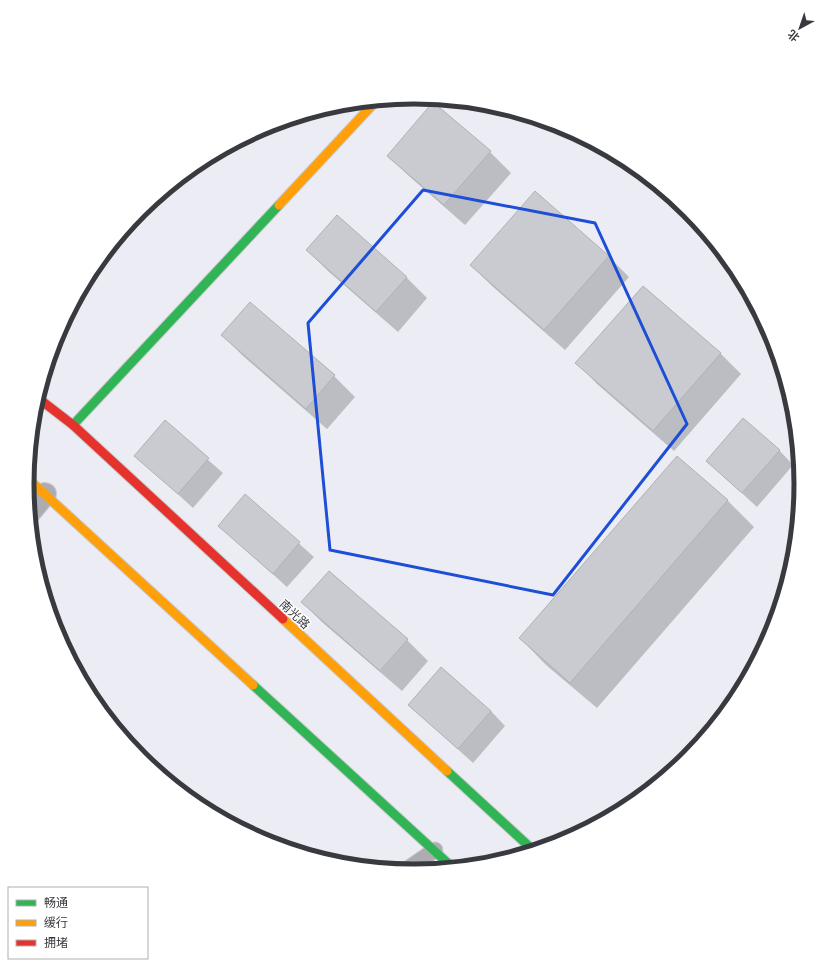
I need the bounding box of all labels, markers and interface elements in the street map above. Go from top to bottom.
north arrow [780,8,820,48]
text: 北 [784,26,803,45]
street label: 南光路 [275,595,315,633]
legend [8,887,148,959]
text: 畅通 [44,893,68,912]
text: 缓行 [44,913,68,932]
text: 拥堵 [44,933,68,952]

